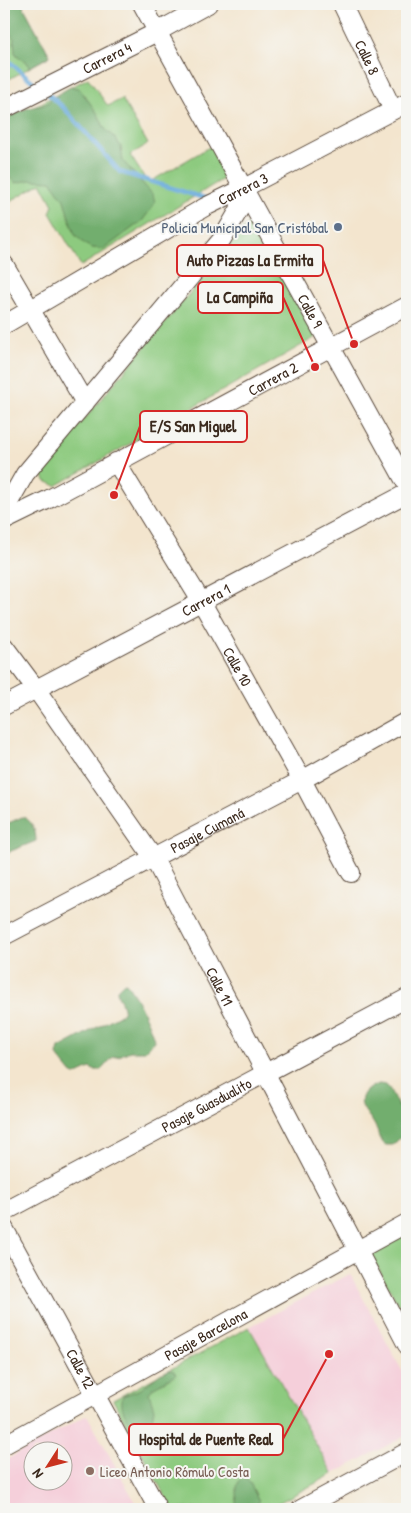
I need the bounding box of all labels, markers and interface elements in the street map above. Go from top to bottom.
street label: Carrera 4 [79,36,135,78]
street label: Calle 8 [350,36,385,78]
street label: Carrera 3 [214,167,272,210]
place label: Policia Municipal San Cristóbal [162,217,328,238]
marker: Policia Municipal San Cristóbal [332,221,344,233]
callout: Auto Pizzas La Ermita [177,245,323,276]
text: Auto Pizzas La Ermita [187,249,314,271]
callout: La Campiña [198,282,283,313]
text: La Campiña [207,286,274,309]
street label: Calle 9 [293,290,329,332]
street label: Carrera 2 [244,356,301,401]
callout: E/S San Miguel [140,411,247,442]
text: E/S San Miguel [150,415,237,438]
street label: Carrera 1 [178,578,234,621]
street label: Calle 10 [218,643,258,690]
street label: Pasaje Cumaná [166,802,248,858]
street label: Calle 11 [201,963,239,1009]
street label: Pasaje Guasdualito [158,1072,255,1137]
street label: Pasaje Barcelona [160,1303,251,1365]
street label: Calle 12 [61,1345,100,1392]
callout: Hospital de Puente Real [129,1424,283,1455]
text: Hospital de Puente Real [139,1428,274,1451]
north arrow [22,1440,72,1490]
place label: Liceo Antonio Rómulo Costa [100,1461,249,1482]
text: N [27,1465,47,1483]
marker: Liceo Antonio Rómulo Costa [84,1465,96,1477]

